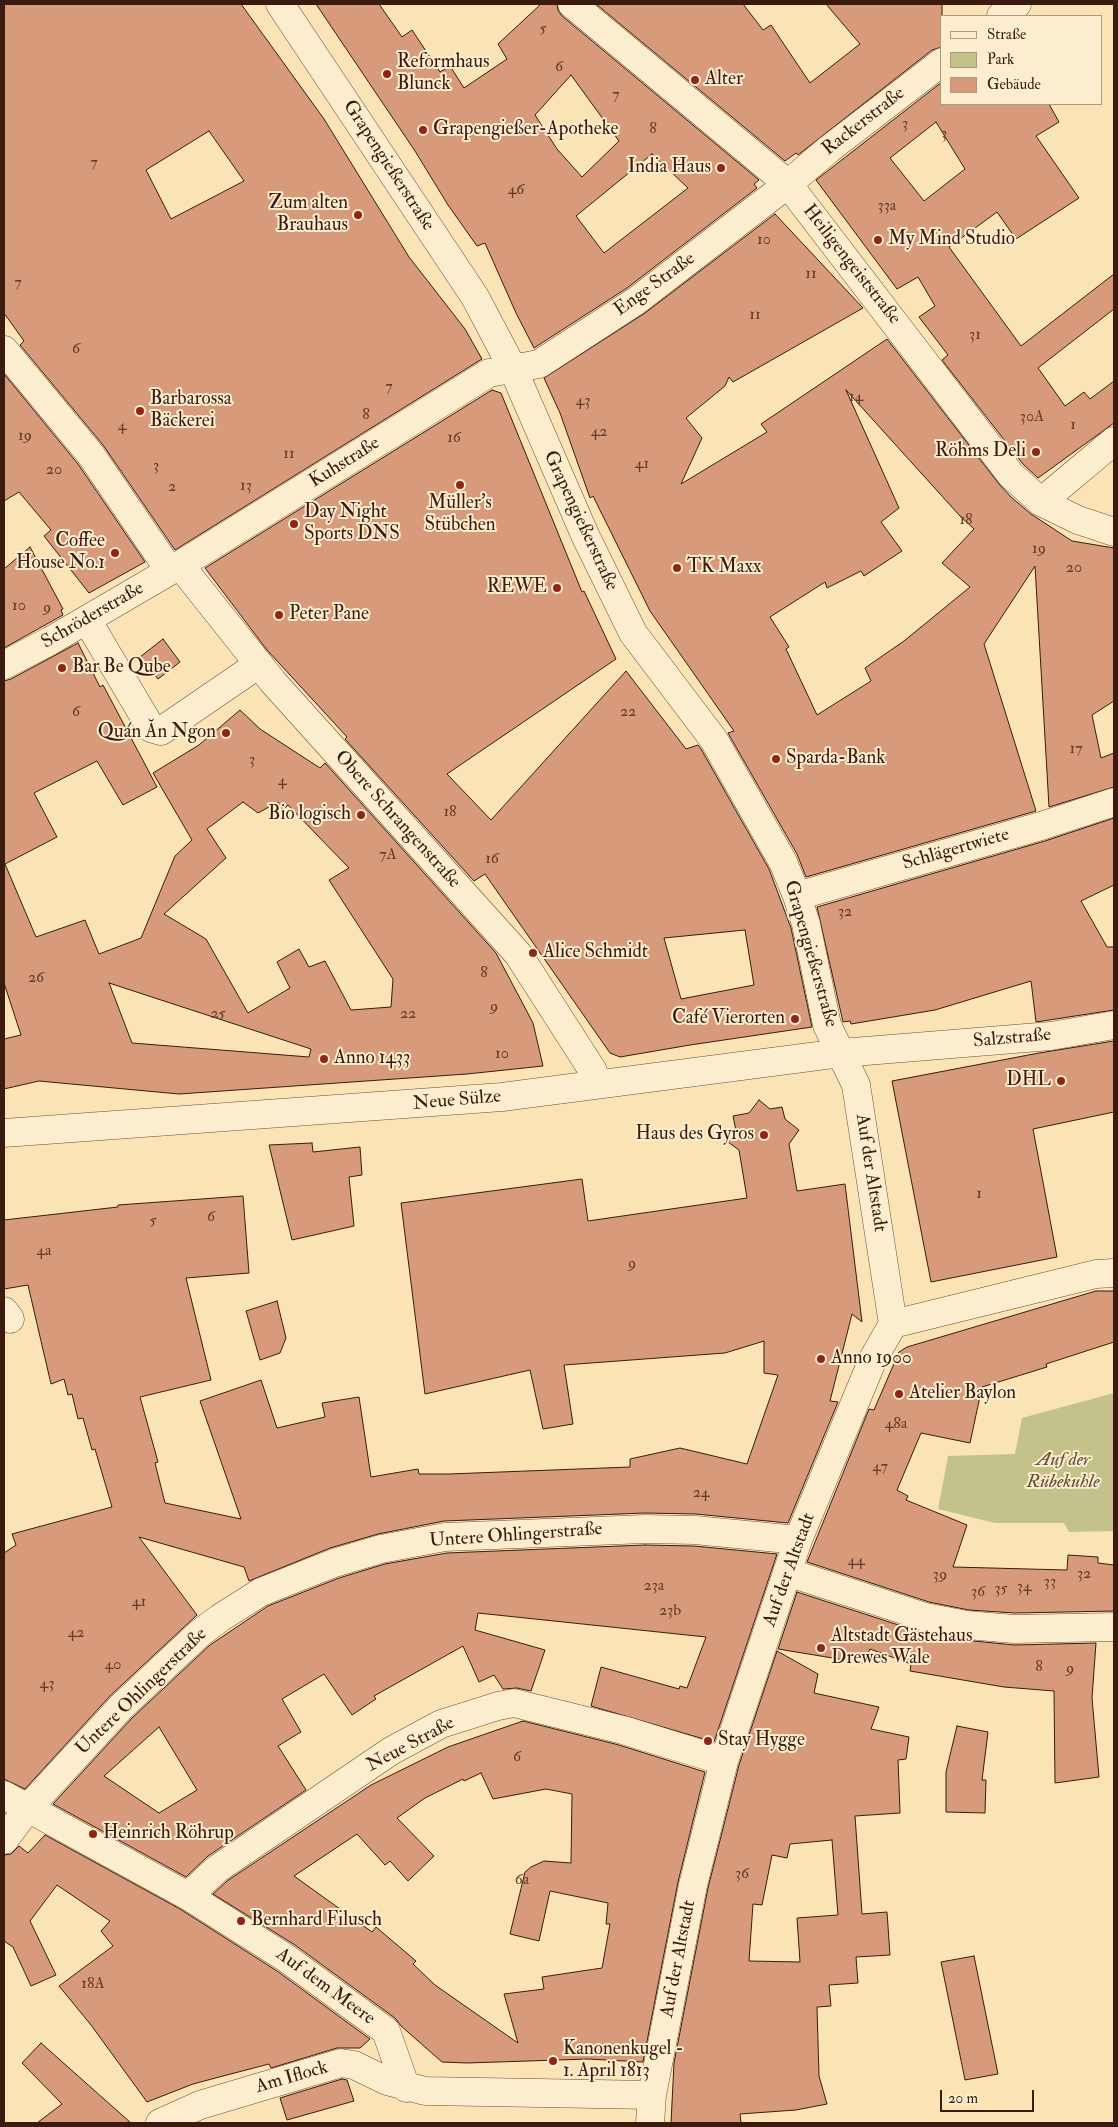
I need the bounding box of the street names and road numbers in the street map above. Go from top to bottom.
street label: Rackerstraße [818,83,910,161]
street label: Grapengießerstraße [337,96,439,236]
street label: Heiligengeiststraße [797,200,905,330]
street label: Enge Straße [610,248,700,322]
street label: Kuhstraße [306,433,384,493]
street label: Grapengießerstraße [538,448,622,594]
street label: Schröderstraße [38,578,148,654]
street label: Obere Schrangenstraße [329,746,465,894]
street label: Schlägertwiete [900,824,1012,876]
street label: Grapengießerstraße [778,878,842,1030]
street label: Salzstraße [972,1024,1052,1054]
street label: Neue Sülze [412,1086,502,1116]
street label: Auf der Altstadt [849,1112,891,1234]
street label: Auf der Altstadt [759,1510,821,1630]
street label: Untere Ohlingerstraße [429,1519,603,1553]
street label: Untere Ohlingerstraße [72,1624,212,1760]
street label: Neue Straße [363,1712,459,1778]
street label: Auf der Altstadt [656,1898,702,2020]
street label: Auf dem Meere [271,1943,379,2031]
street label: Am Iflock [253,2057,331,2099]

